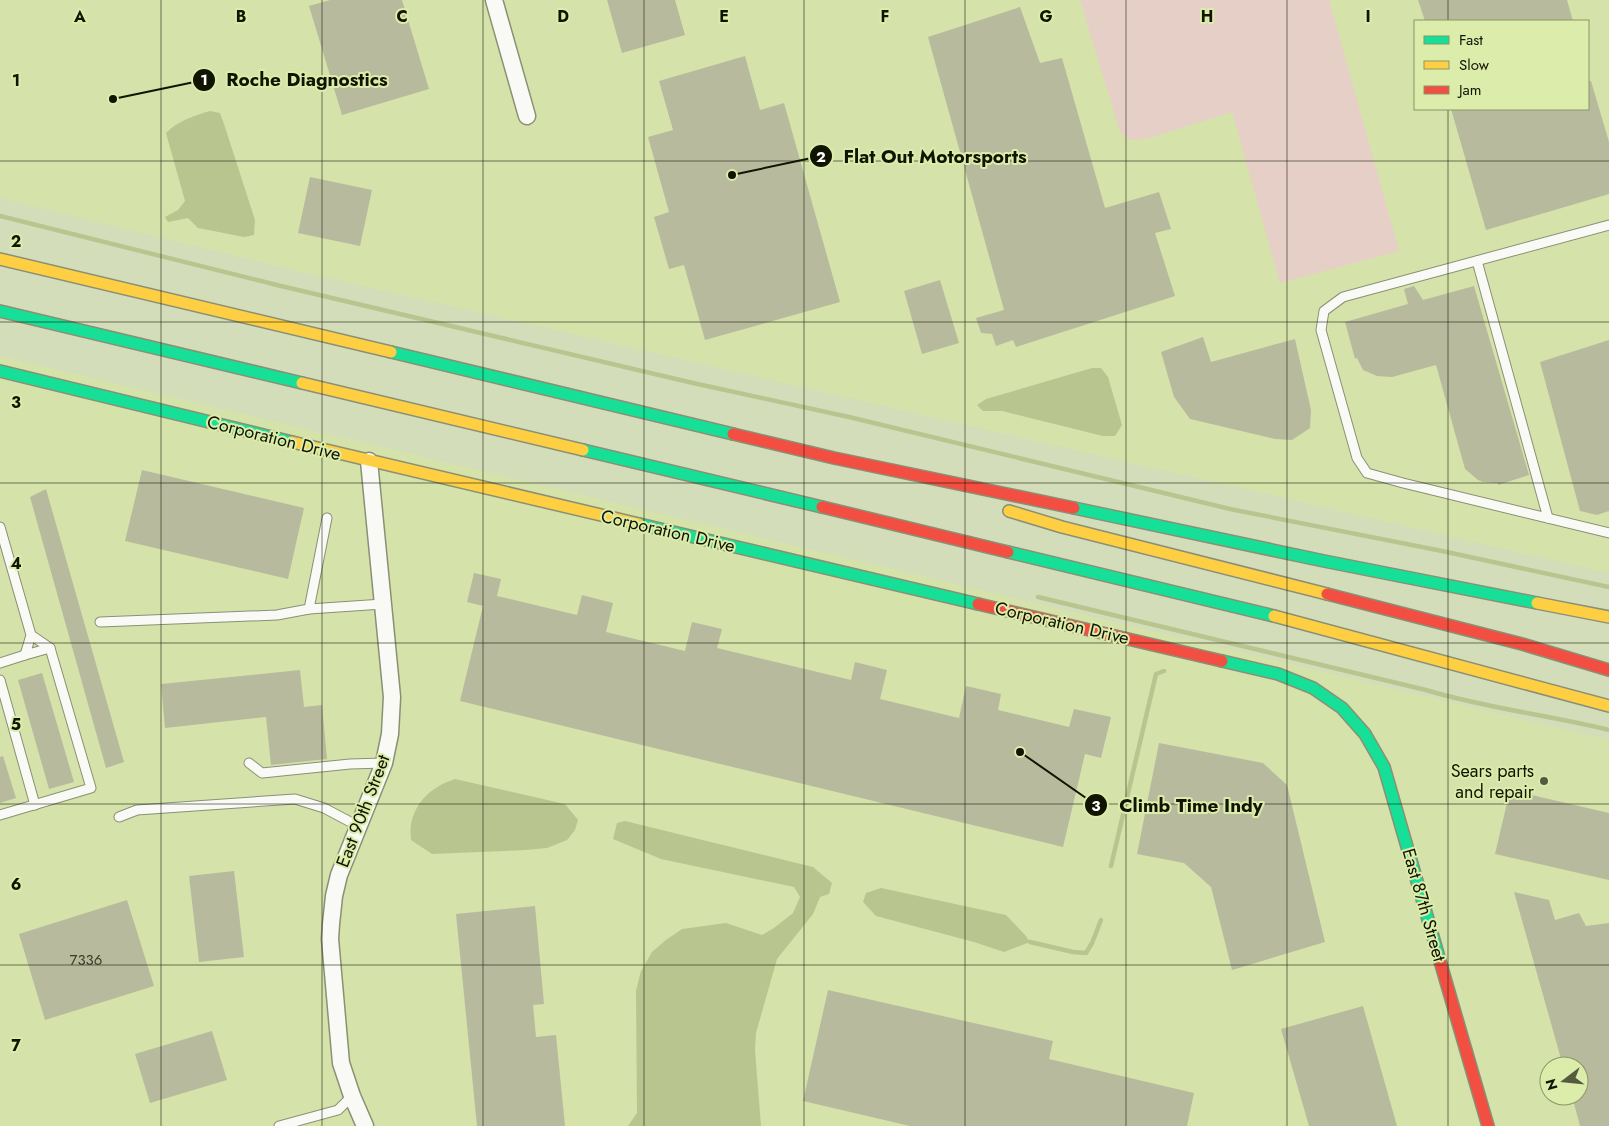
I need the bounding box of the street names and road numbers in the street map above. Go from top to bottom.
street label: Corporation Drive [204,409,344,467]
street label: Corporation Drive [598,503,738,559]
street label: Corporation Drive [992,595,1132,651]
street label: East 90th Street [330,750,397,871]
street label: East 87th Street [1395,845,1453,965]

